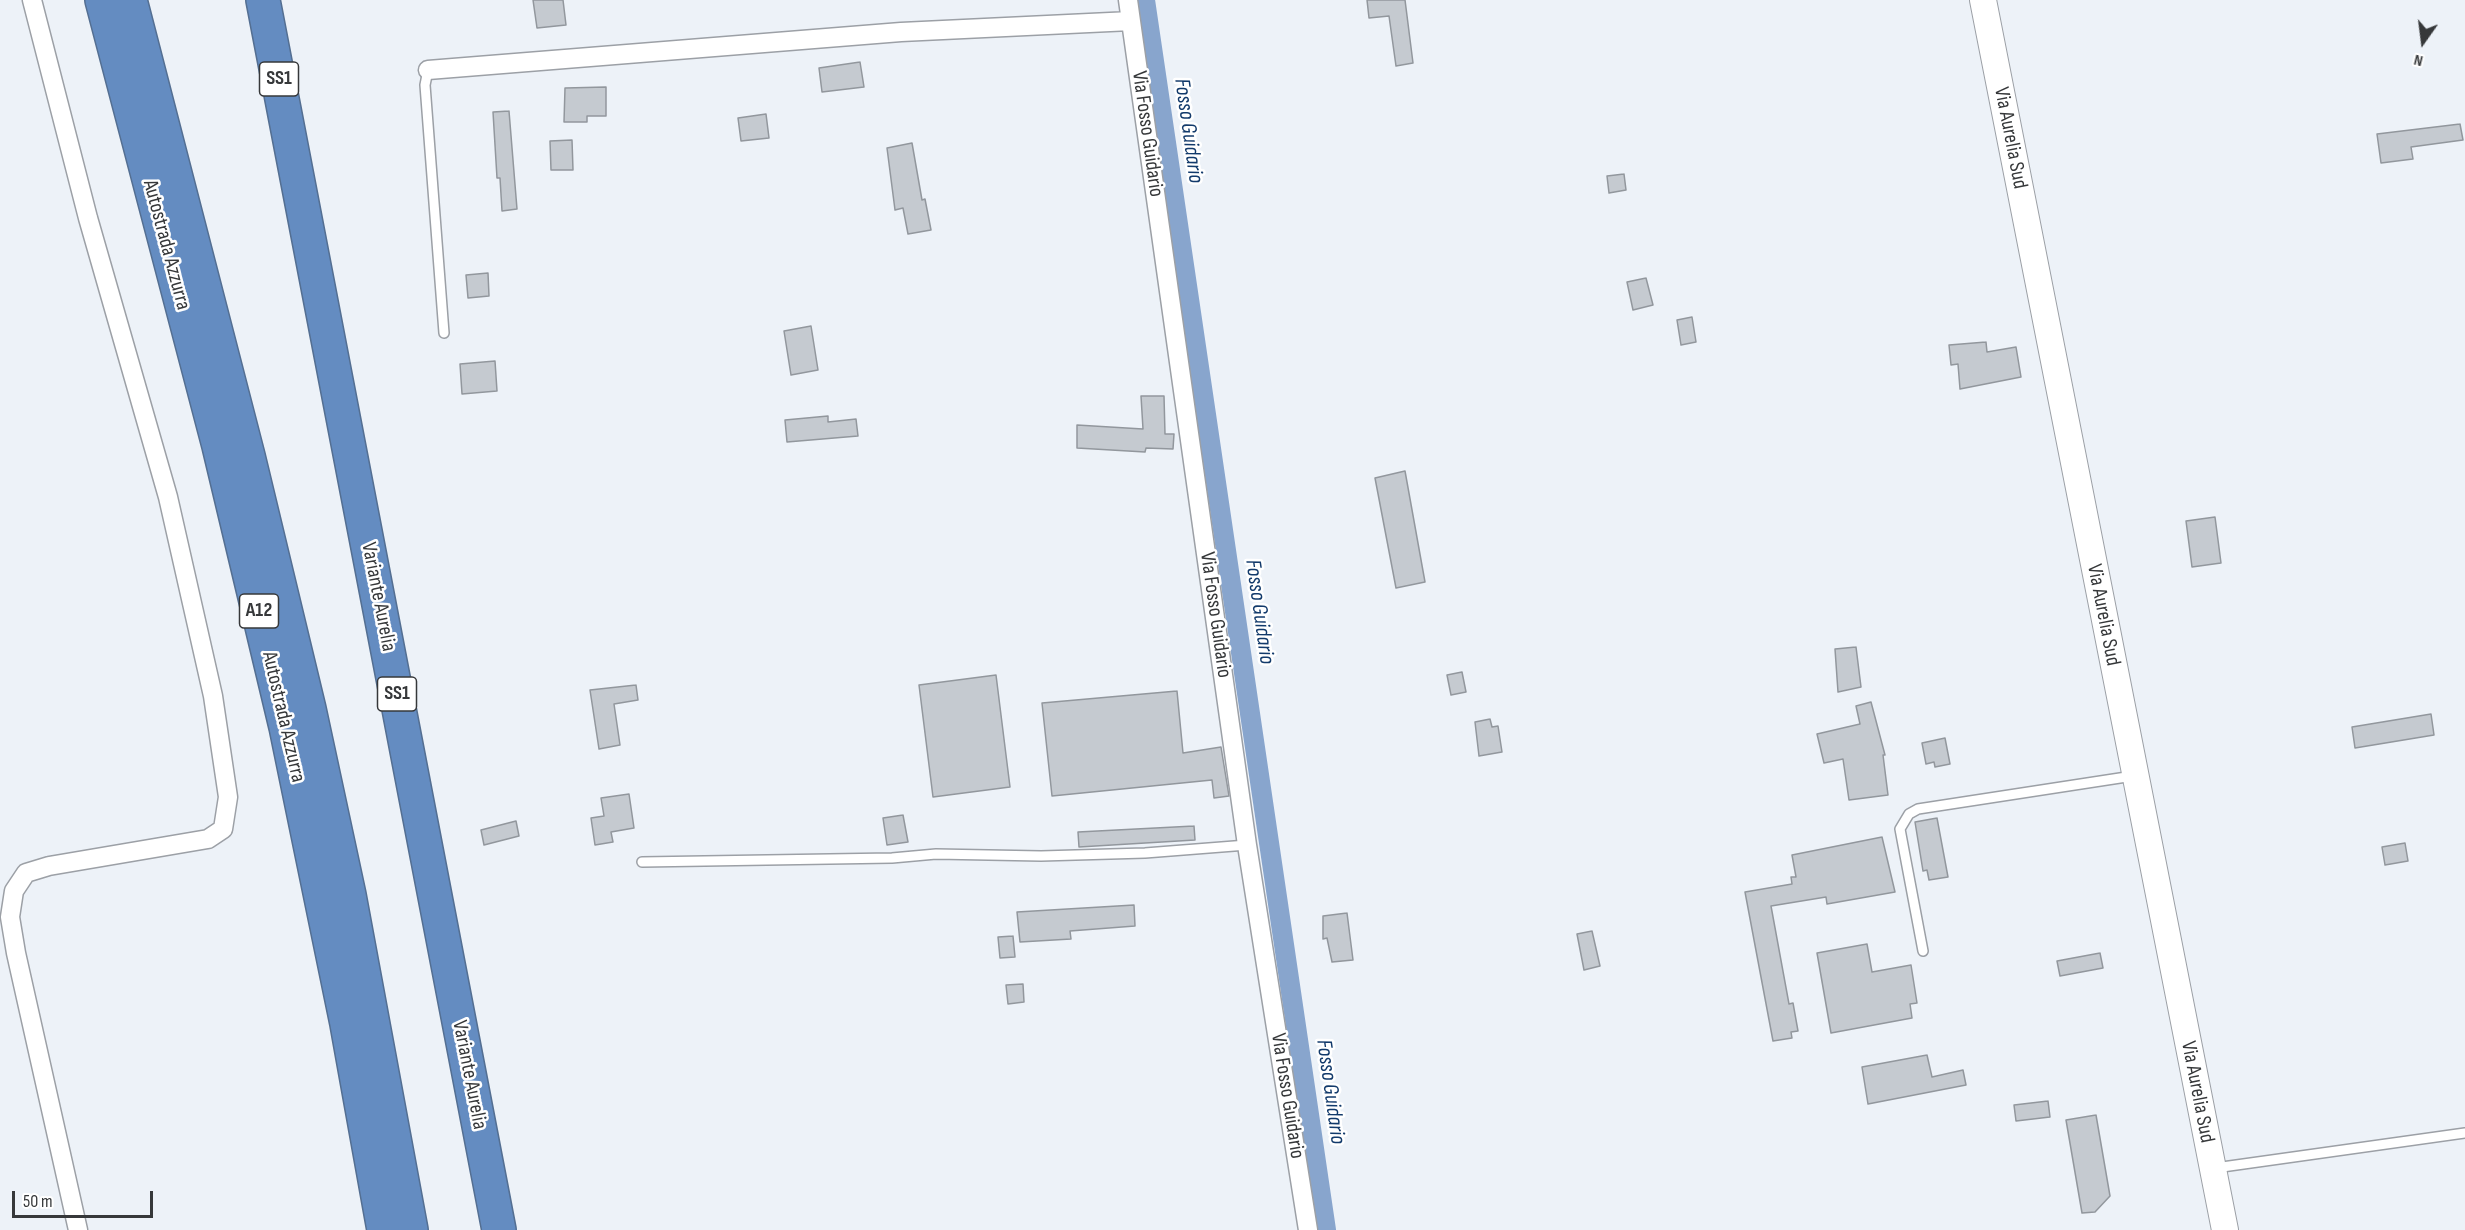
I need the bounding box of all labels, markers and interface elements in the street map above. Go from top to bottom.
north arrow [2393,12,2453,72]
text: N [2412,50,2425,70]
road number: SS1 [260,62,298,96]
street label: Via Fosso Guidario [1126,69,1168,199]
water label: Fosso Guidario [1168,77,1208,185]
street label: Via Aurelia Sud [1988,85,2032,191]
street label: Autostrada Azzurra [137,177,195,313]
street label: Variante Aurelia [355,540,401,654]
street label: Via Fosso Guidario [1194,550,1236,680]
water label: Fosso Guidario [1239,558,1279,666]
street label: Via Aurelia Sud [2081,562,2125,668]
road number: A12 [240,594,278,628]
street label: Autostrada Azzurra [256,649,310,785]
road number: SS1 [378,677,416,711]
street label: Variante Aurelia [446,1018,492,1132]
street label: Via Fosso Guidario [1265,1031,1309,1161]
water label: Fosso Guidario [1310,1038,1350,1146]
street label: Via Aurelia Sud [2175,1039,2219,1145]
scale bar [15,1179,156,1217]
text: 50 m [23,1191,53,1212]

